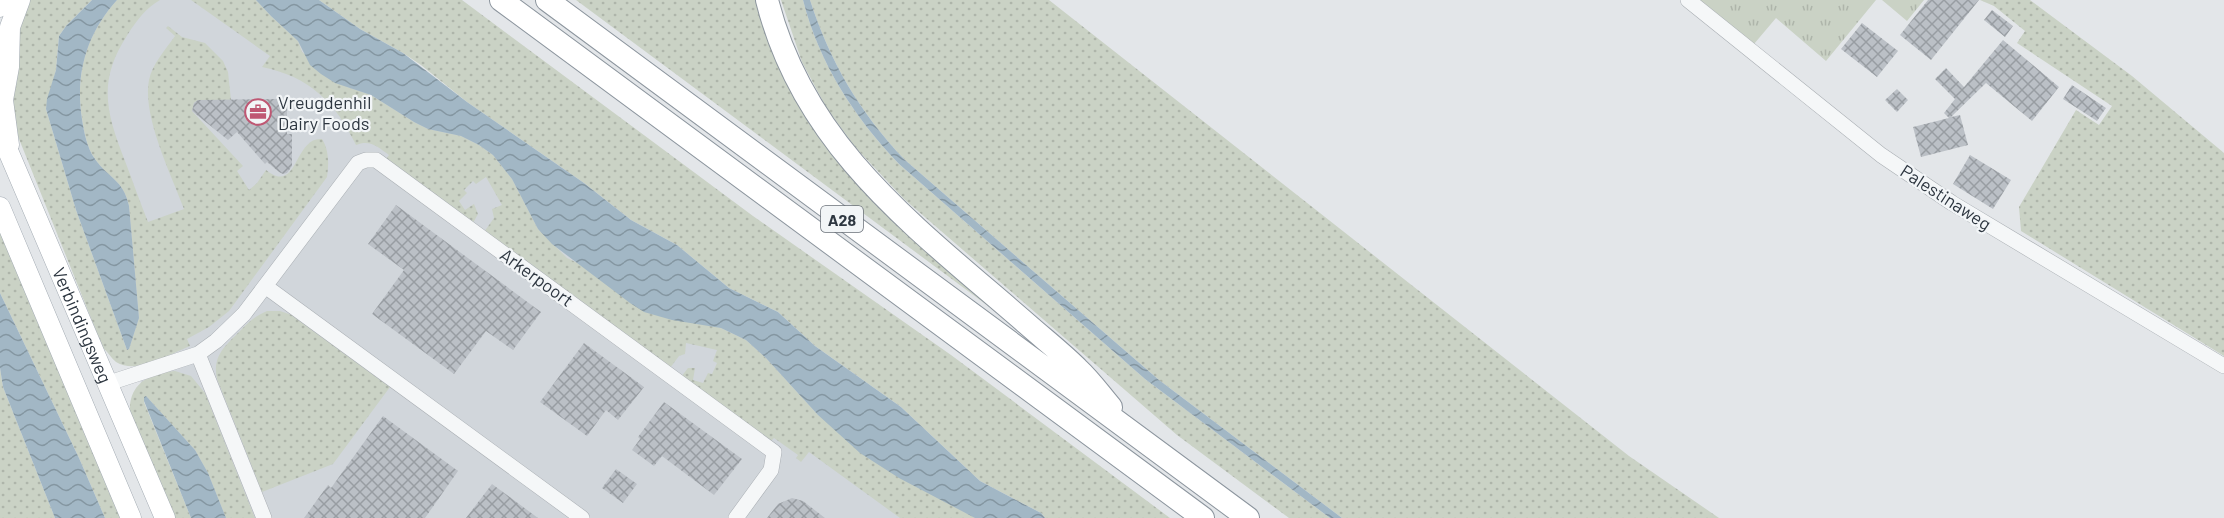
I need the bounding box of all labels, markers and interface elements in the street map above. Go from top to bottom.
place label: Vreugdenhil Dairy Foods [278,91,371,134]
office icon: Vreugdenhil Dairy Foods [243,97,273,127]
street label: Palestinaweg [1896,159,1996,235]
road number: A28 [821,206,863,232]
street label: Arkerpoort [496,243,578,311]
street label: Verbindingsweg [48,264,117,386]

